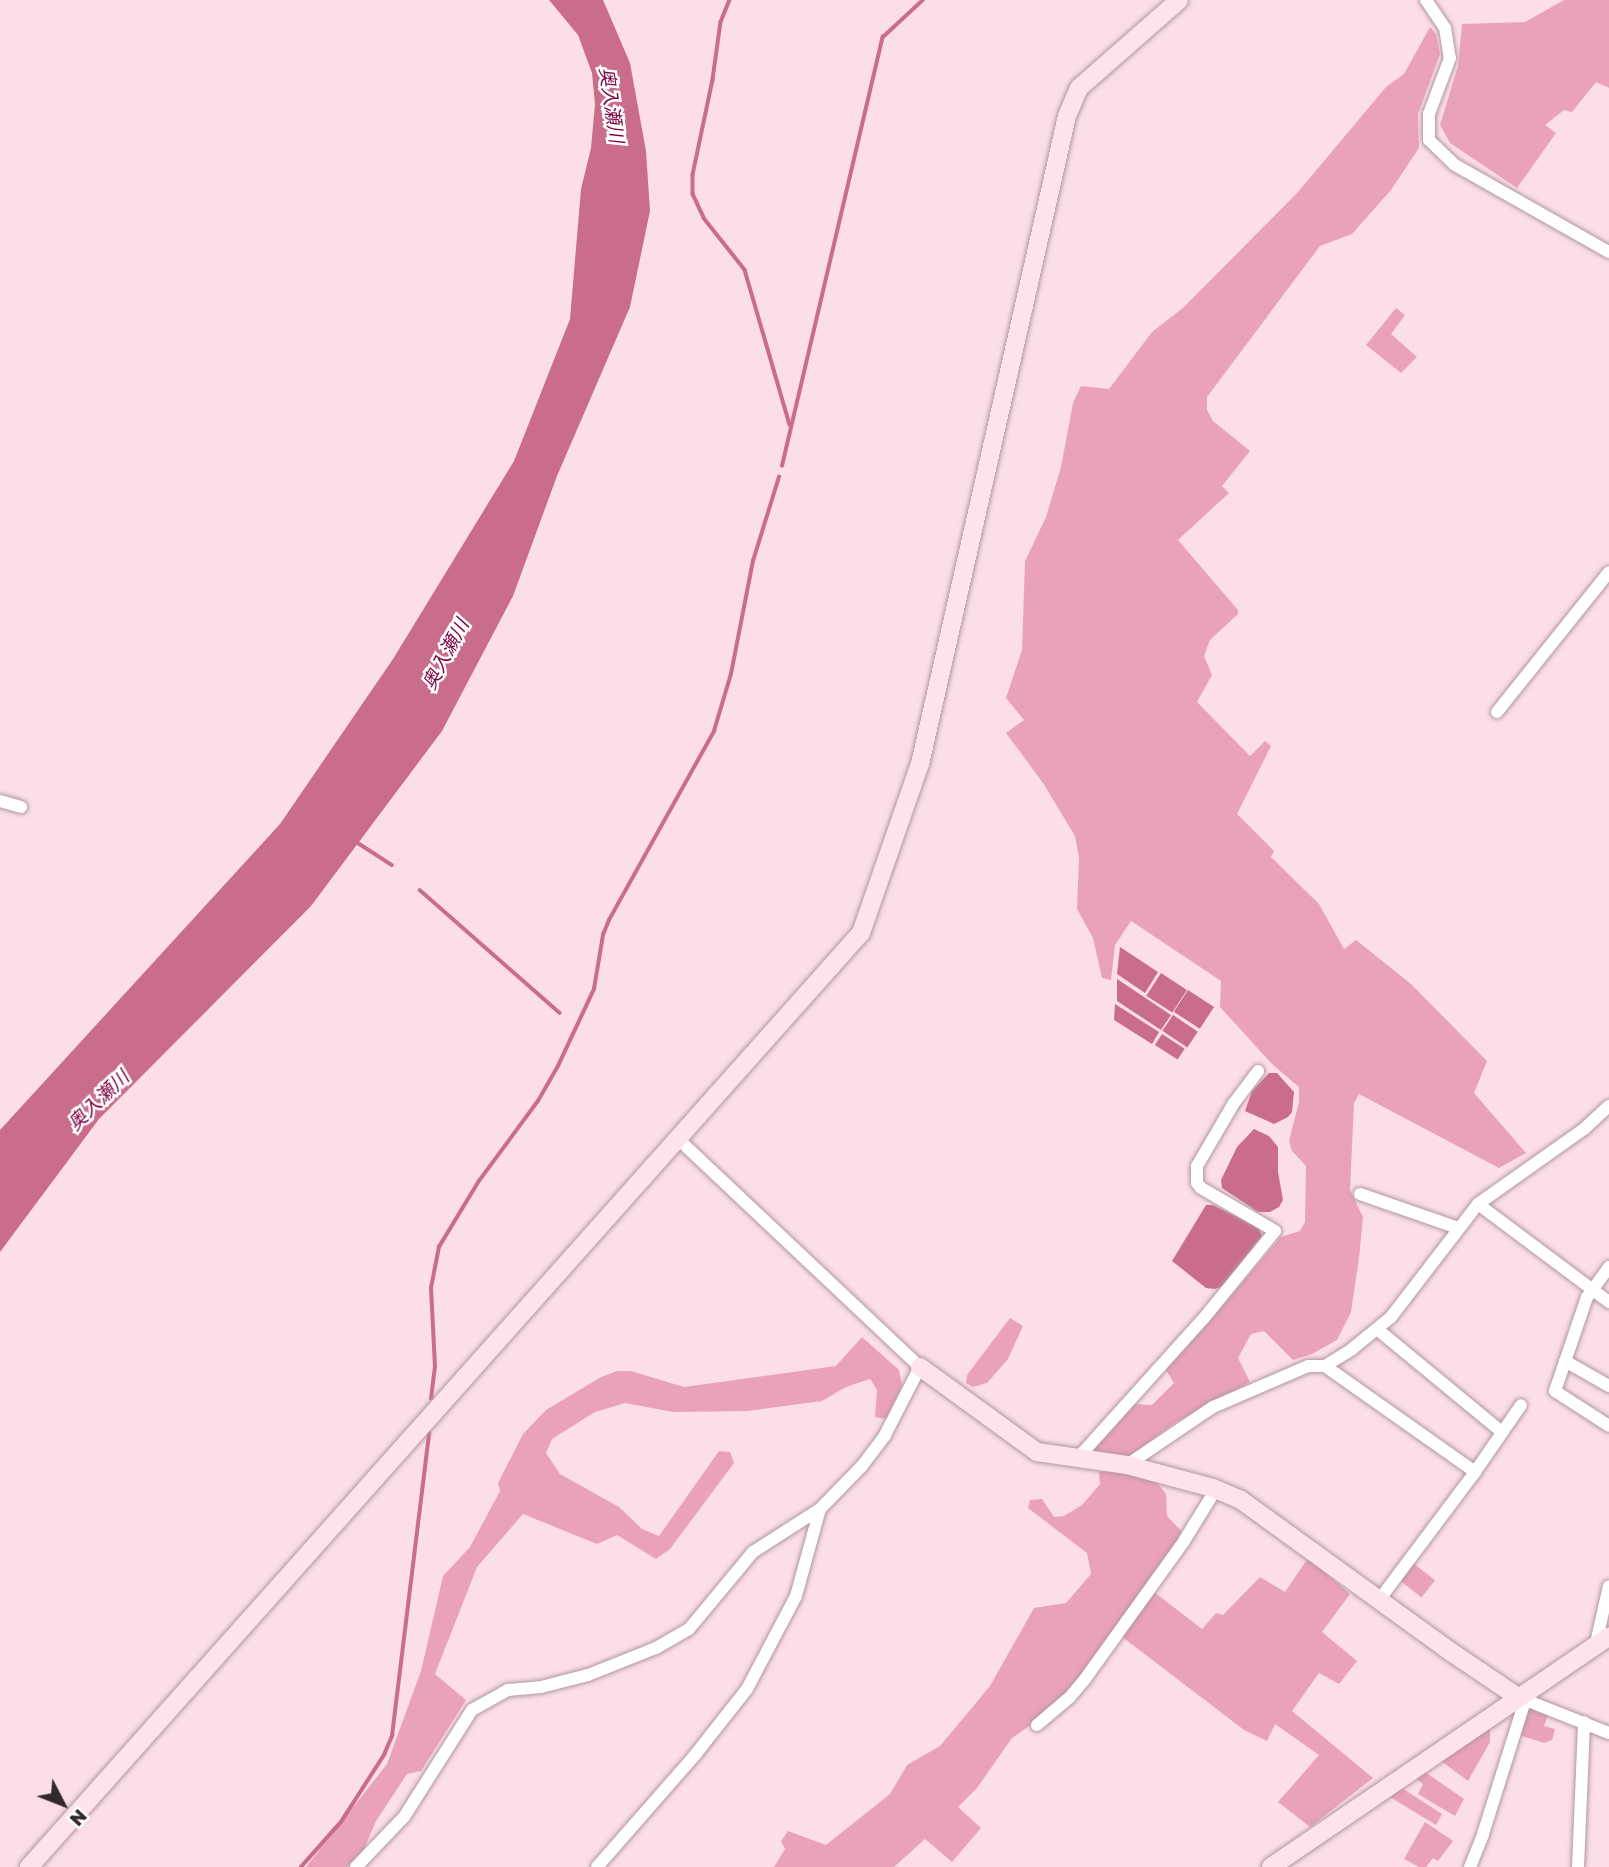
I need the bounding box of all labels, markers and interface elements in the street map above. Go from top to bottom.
water label: 奥入瀬川 [595,66,629,144]
water label: 奥入瀬川 [417,615,473,693]
water label: 奥入瀬川 [63,1065,133,1135]
north arrow [28,1769,98,1839]
text: N [66,1805,92,1831]

